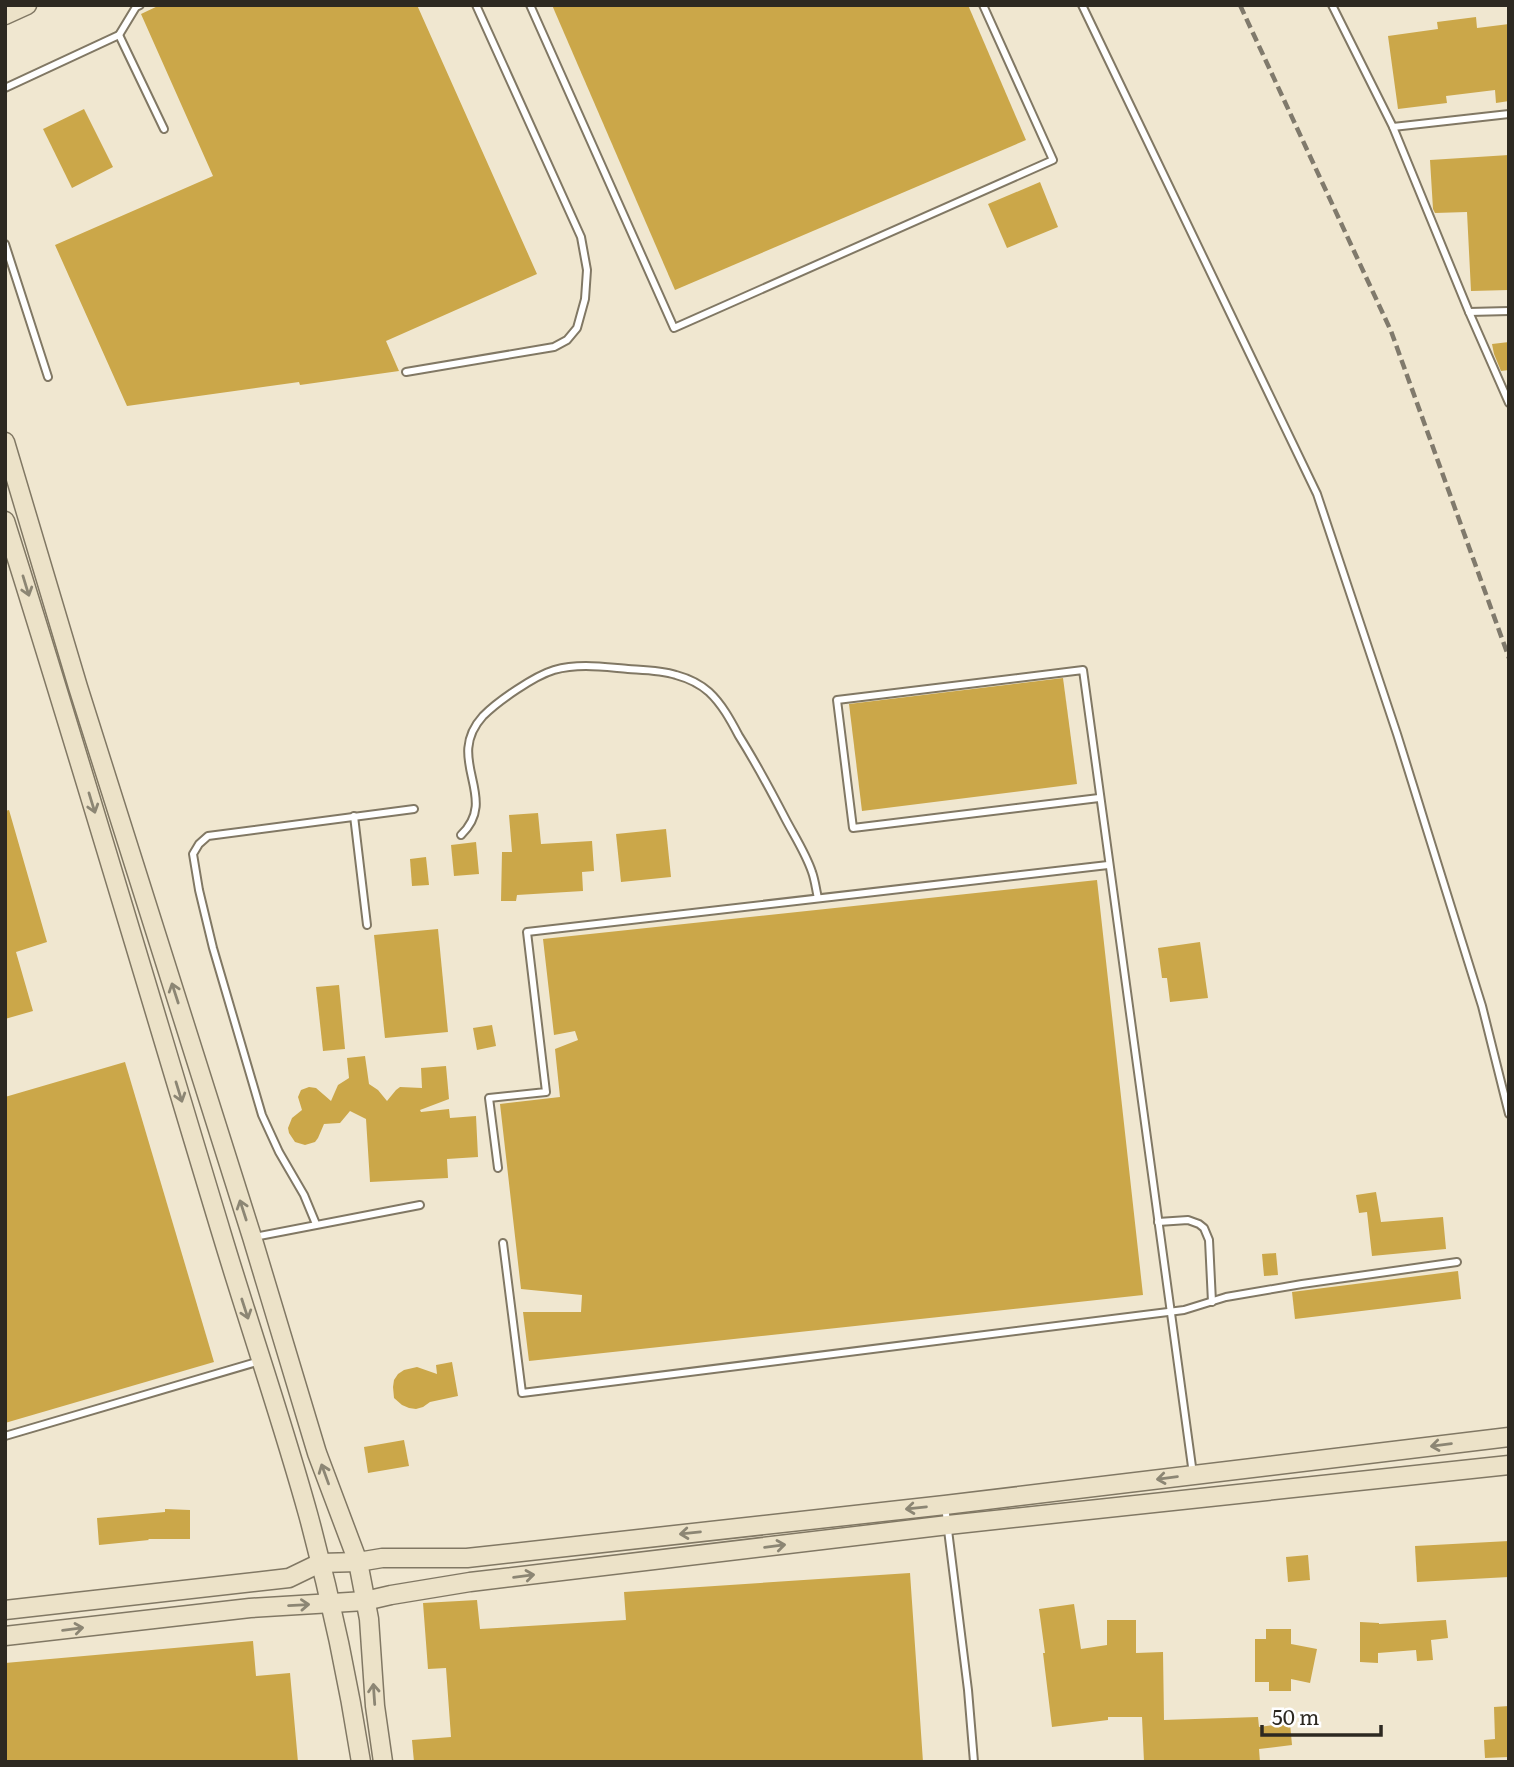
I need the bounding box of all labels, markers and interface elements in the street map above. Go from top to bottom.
one-way arrow [20,575,33,597]
one-way arrow [87,792,100,814]
one-way arrow [167,982,180,1004]
one-way arrow [173,1080,186,1102]
one-way arrow [236,1199,248,1221]
one-way arrow [240,1298,253,1320]
one-way arrow [1430,1439,1453,1452]
one-way arrow [318,1463,330,1485]
one-way arrow [1156,1472,1178,1485]
one-way arrow [905,1501,928,1514]
one-way arrow [679,1527,702,1540]
one-way arrow [763,1539,786,1552]
one-way arrow [513,1569,535,1582]
one-way arrow [288,1598,310,1611]
one-way arrow [61,1622,84,1635]
one-way arrow [367,1683,380,1706]
scale bar [1262,1694,1381,1738]
text: 50 m [1272,1700,1319,1731]

